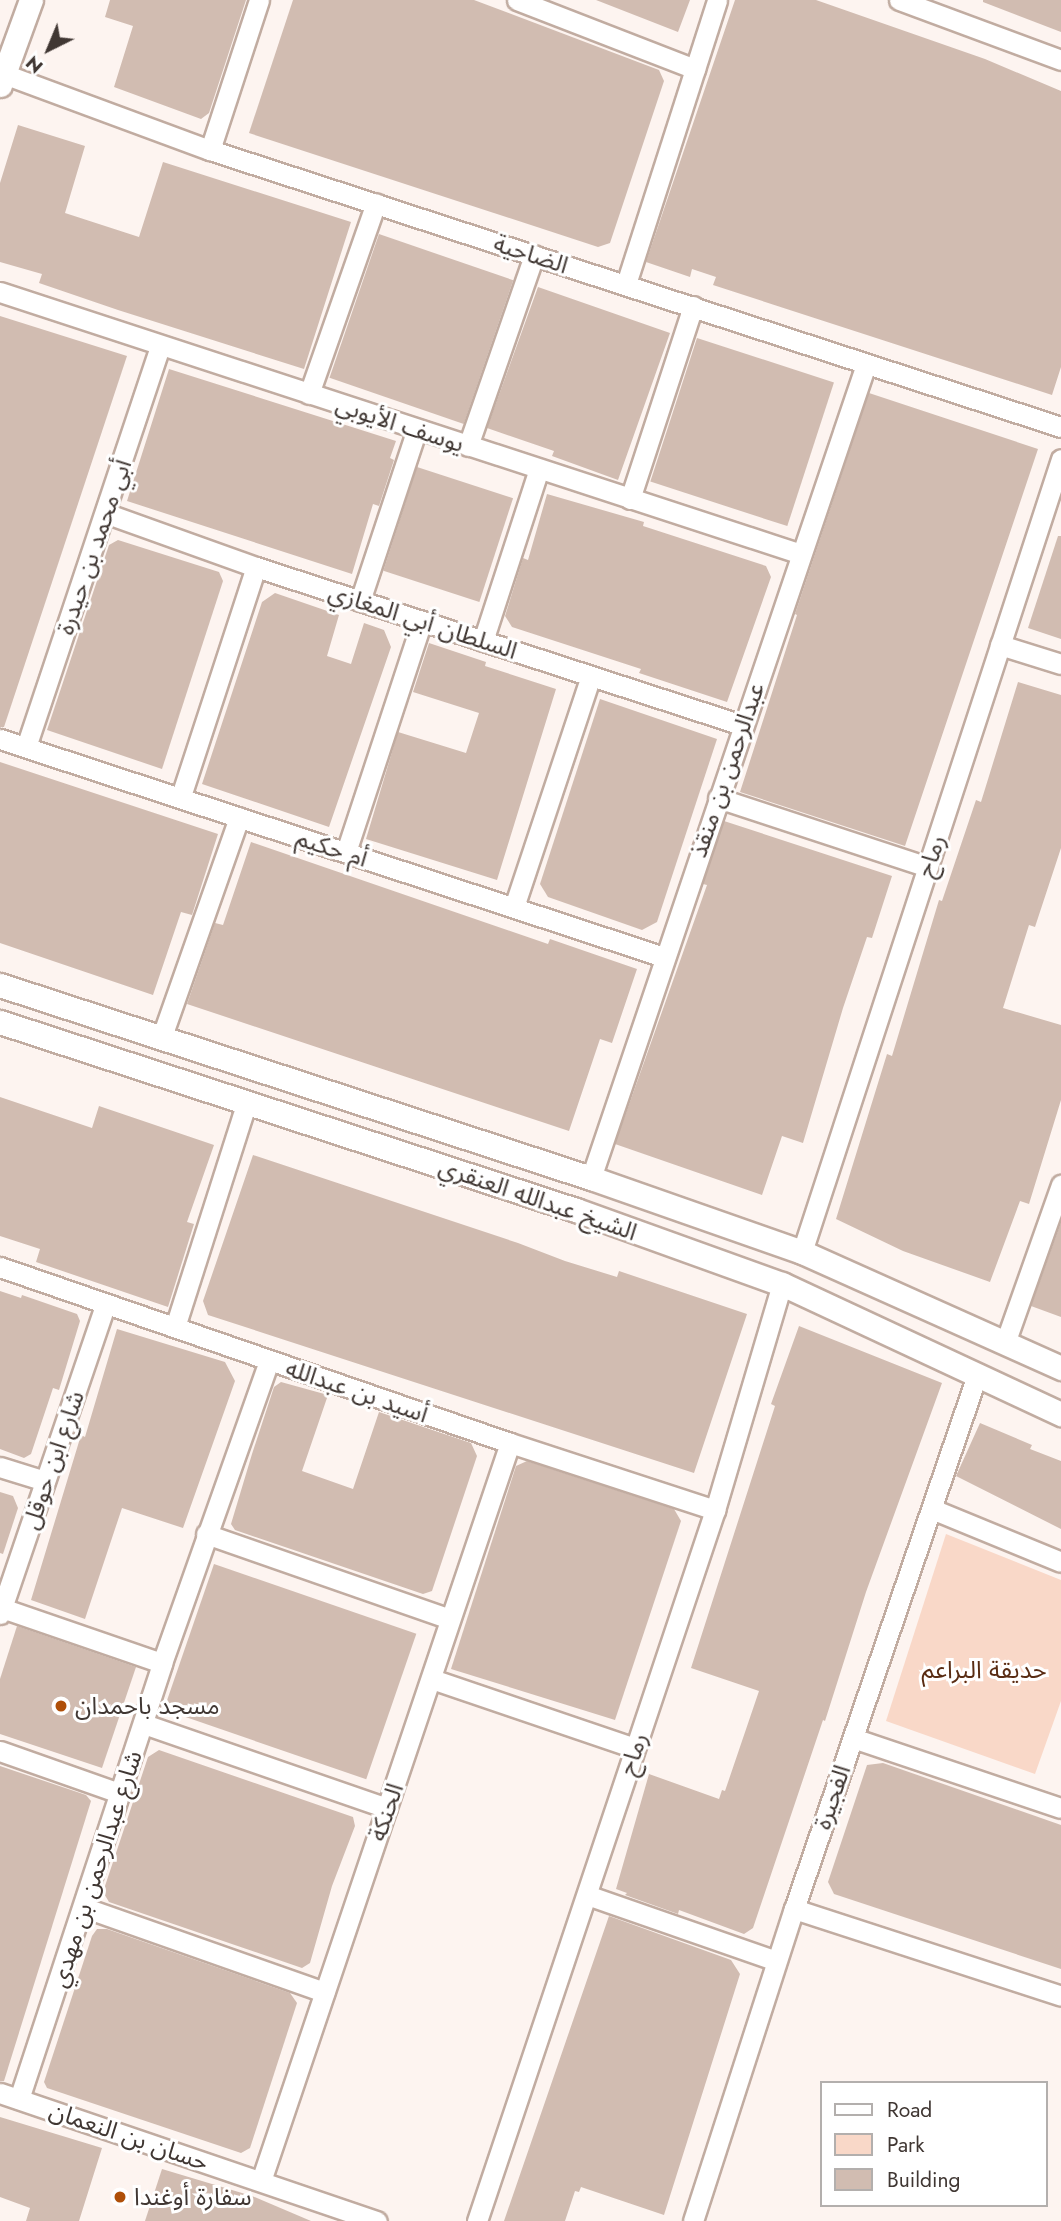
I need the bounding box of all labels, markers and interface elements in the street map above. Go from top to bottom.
north arrow [14,14,84,84]
text: N [20,50,49,80]
street label: الضاحية [490,228,572,280]
street label: يوسف الأيوبي [332,390,468,458]
street label: أبي محمد بن حيدرة [51,456,137,638]
street label: السلطان أبي المغازي [325,577,521,665]
street label: عبدالرحمن بن منقذ [684,679,770,861]
street label: أم حكيم [293,823,371,873]
street label: رماح [911,831,951,881]
street label: الشيخ عبدالله العنقري [435,1152,641,1246]
street label: أسيد بن عبدالله [282,1353,432,1429]
street label: شارع ابن حوقل [16,1387,90,1533]
park label: حديقة البراعم [921,1656,1047,1684]
place label: مسجد باحمدان [75,1692,220,1720]
marker: مسجد باحمدان [53,1698,69,1714]
street label: رماح [613,1729,653,1779]
street label: شارع عبدالرحمن بن مهدي [44,1747,148,1991]
street label: الفجيرة [808,1761,856,1833]
street label: الحنكة [363,1779,409,1845]
legend [820,2081,1047,2207]
street label: حسان بن النعمان [46,2095,212,2177]
text: Road [887,2095,932,2125]
text: Park [887,2130,924,2160]
text: Building [887,2165,960,2195]
place label: سفارة أوغندا [134,2183,252,2211]
marker: سفارة أوغندا [112,2189,128,2205]

